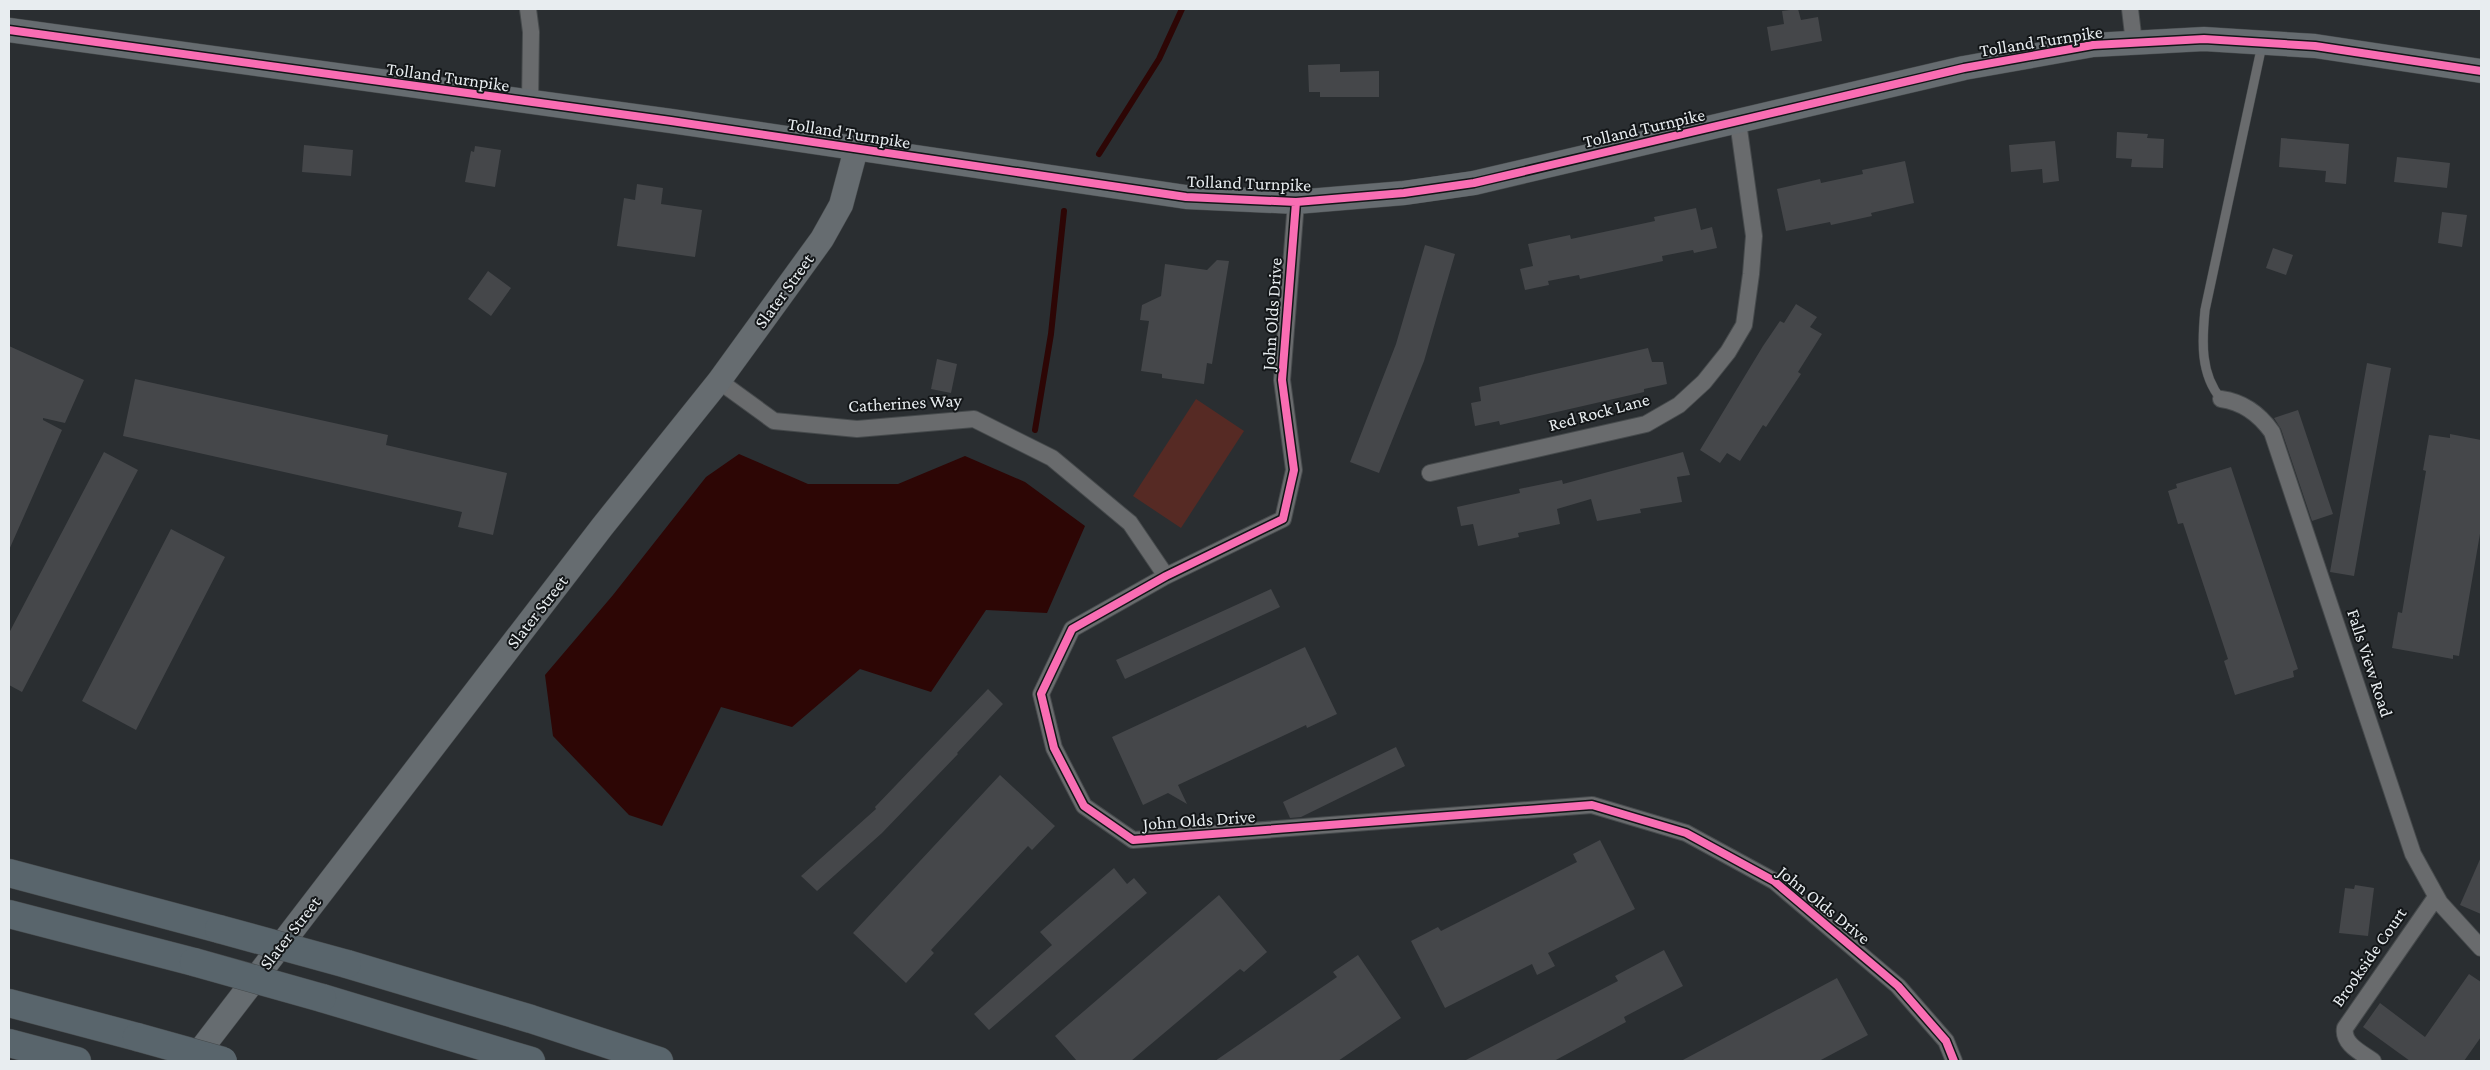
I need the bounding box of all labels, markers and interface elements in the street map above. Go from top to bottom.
street label: Tolland Turnpike [1978,21,2104,61]
street label: Tolland Turnpike [385,58,511,96]
street label: Tolland Turnpike [1581,104,1707,152]
street label: Tolland Turnpike [786,113,912,153]
street label: Tolland Turnpike [1187,171,1311,195]
street label: Slater Street [750,249,818,332]
street label: John Olds Drive [1258,257,1286,373]
street label: Red Rock Lane [1546,389,1652,435]
street label: Catherines Way [848,390,963,416]
street label: Slater Street [502,571,572,653]
street label: Falls View Road [2343,606,2397,720]
street label: John Olds Drive [1140,806,1256,834]
street label: John Olds Drive [1772,860,1874,948]
street label: Slater Street [255,892,325,974]
street label: Brookside Court [2328,903,2411,1010]

